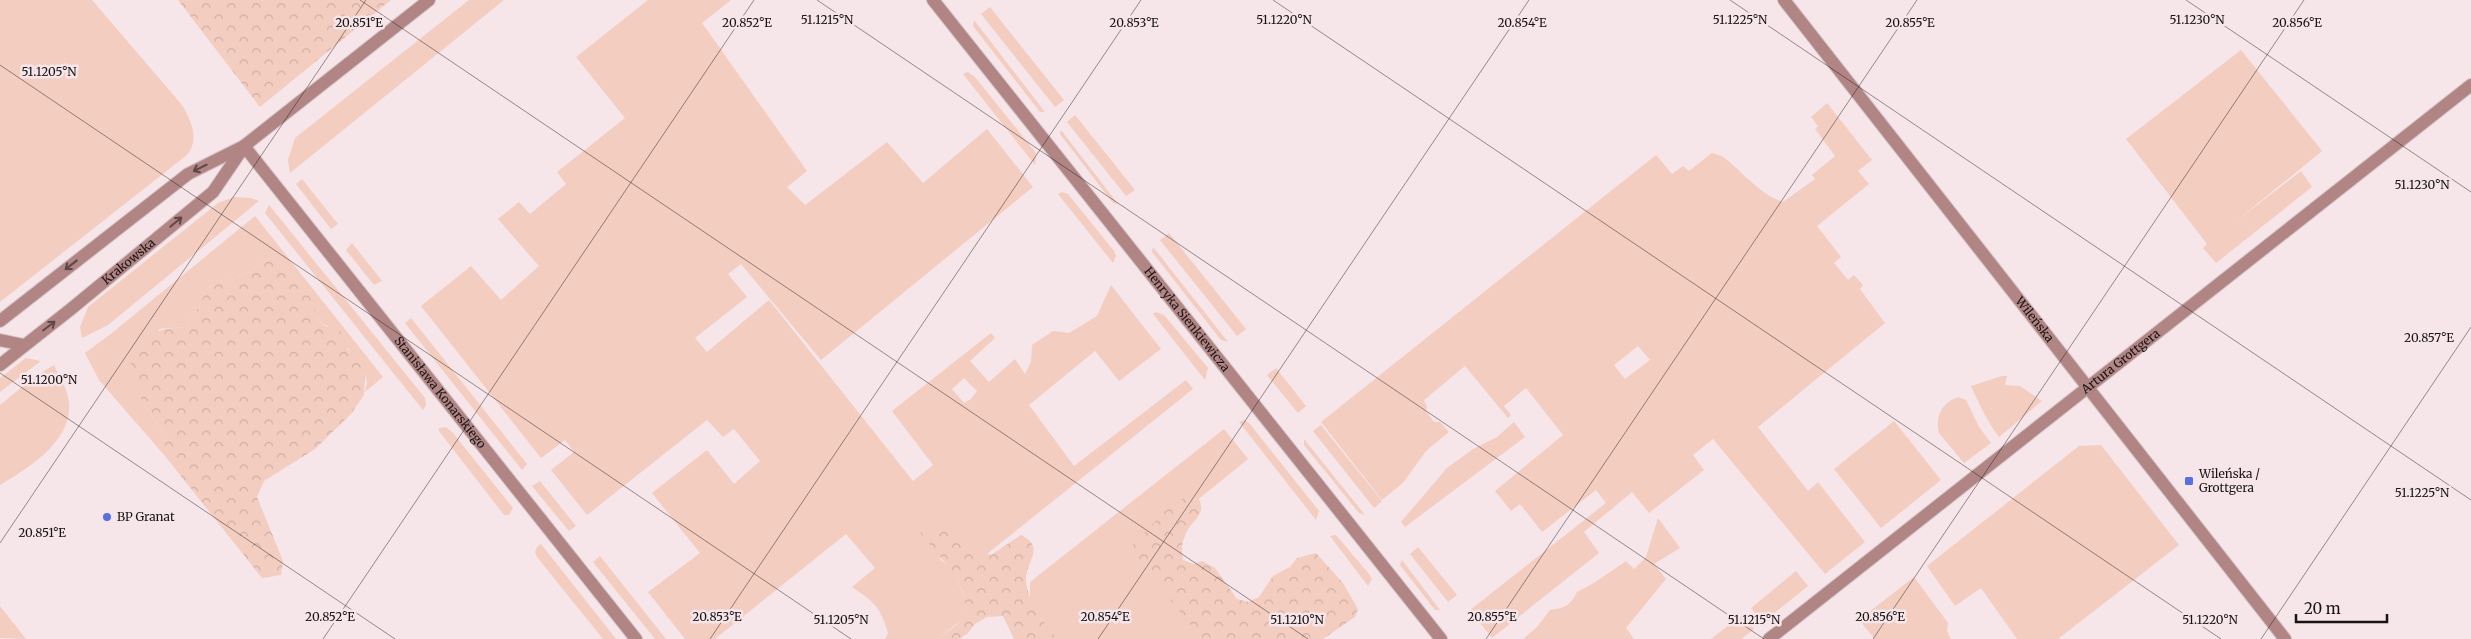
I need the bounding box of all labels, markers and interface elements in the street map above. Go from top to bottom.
text: 51.1215°N [801,12,854,27]
text: 51.1220°N [1256,12,1312,27]
text: 51.1225°N [1713,12,1768,27]
text: 51.1230°N [2169,12,2225,27]
text: 20.851°E [335,15,383,30]
text: 20.852°E [722,15,772,30]
text: 20.853°E [1109,15,1159,30]
text: 20.854°E [1497,15,1547,30]
text: 20.855°E [1885,15,1935,30]
text: 20.856°E [2272,15,2322,30]
text: 51.1205°N [21,64,77,79]
one-way arrow [193,163,208,173]
text: 51.1230°N [2394,177,2450,192]
one-way arrow [169,217,182,228]
street label: Krakowska [99,235,158,288]
one-way arrow [65,260,78,271]
street label: Henryka Sienkiewicza [1141,264,1234,375]
street label: Wileńska [2012,293,2058,345]
one-way arrow [42,321,56,331]
street label: Artura Grottgera [2077,325,2163,397]
text: 20.857°E [2404,330,2454,345]
street label: Stanisława Konarskiego [391,333,489,451]
text: 51.1200°N [21,372,78,387]
place label: Wileńska / Grottgera [2198,466,2260,495]
marker: Wileńska / Grottgera [2183,475,2195,487]
text: 51.1225°N [2395,485,2450,500]
place label: BP Granat [117,509,175,524]
marker: BP Granat [101,511,113,523]
text: 20.851°E [18,525,66,540]
scale bar [2296,592,2387,624]
text: 20 m [2304,599,2341,618]
text: 20.852°E [305,609,355,624]
text: 20.853°E [692,609,742,624]
text: 20.854°E [1080,609,1130,624]
text: 20.855°E [1467,609,1517,624]
text: 20.856°E [1855,609,1905,624]
text: 51.1205°N [813,612,869,627]
text: 51.1210°N [1270,612,1324,627]
text: 51.1215°N [1728,612,1781,627]
text: 51.1220°N [2182,612,2238,627]

